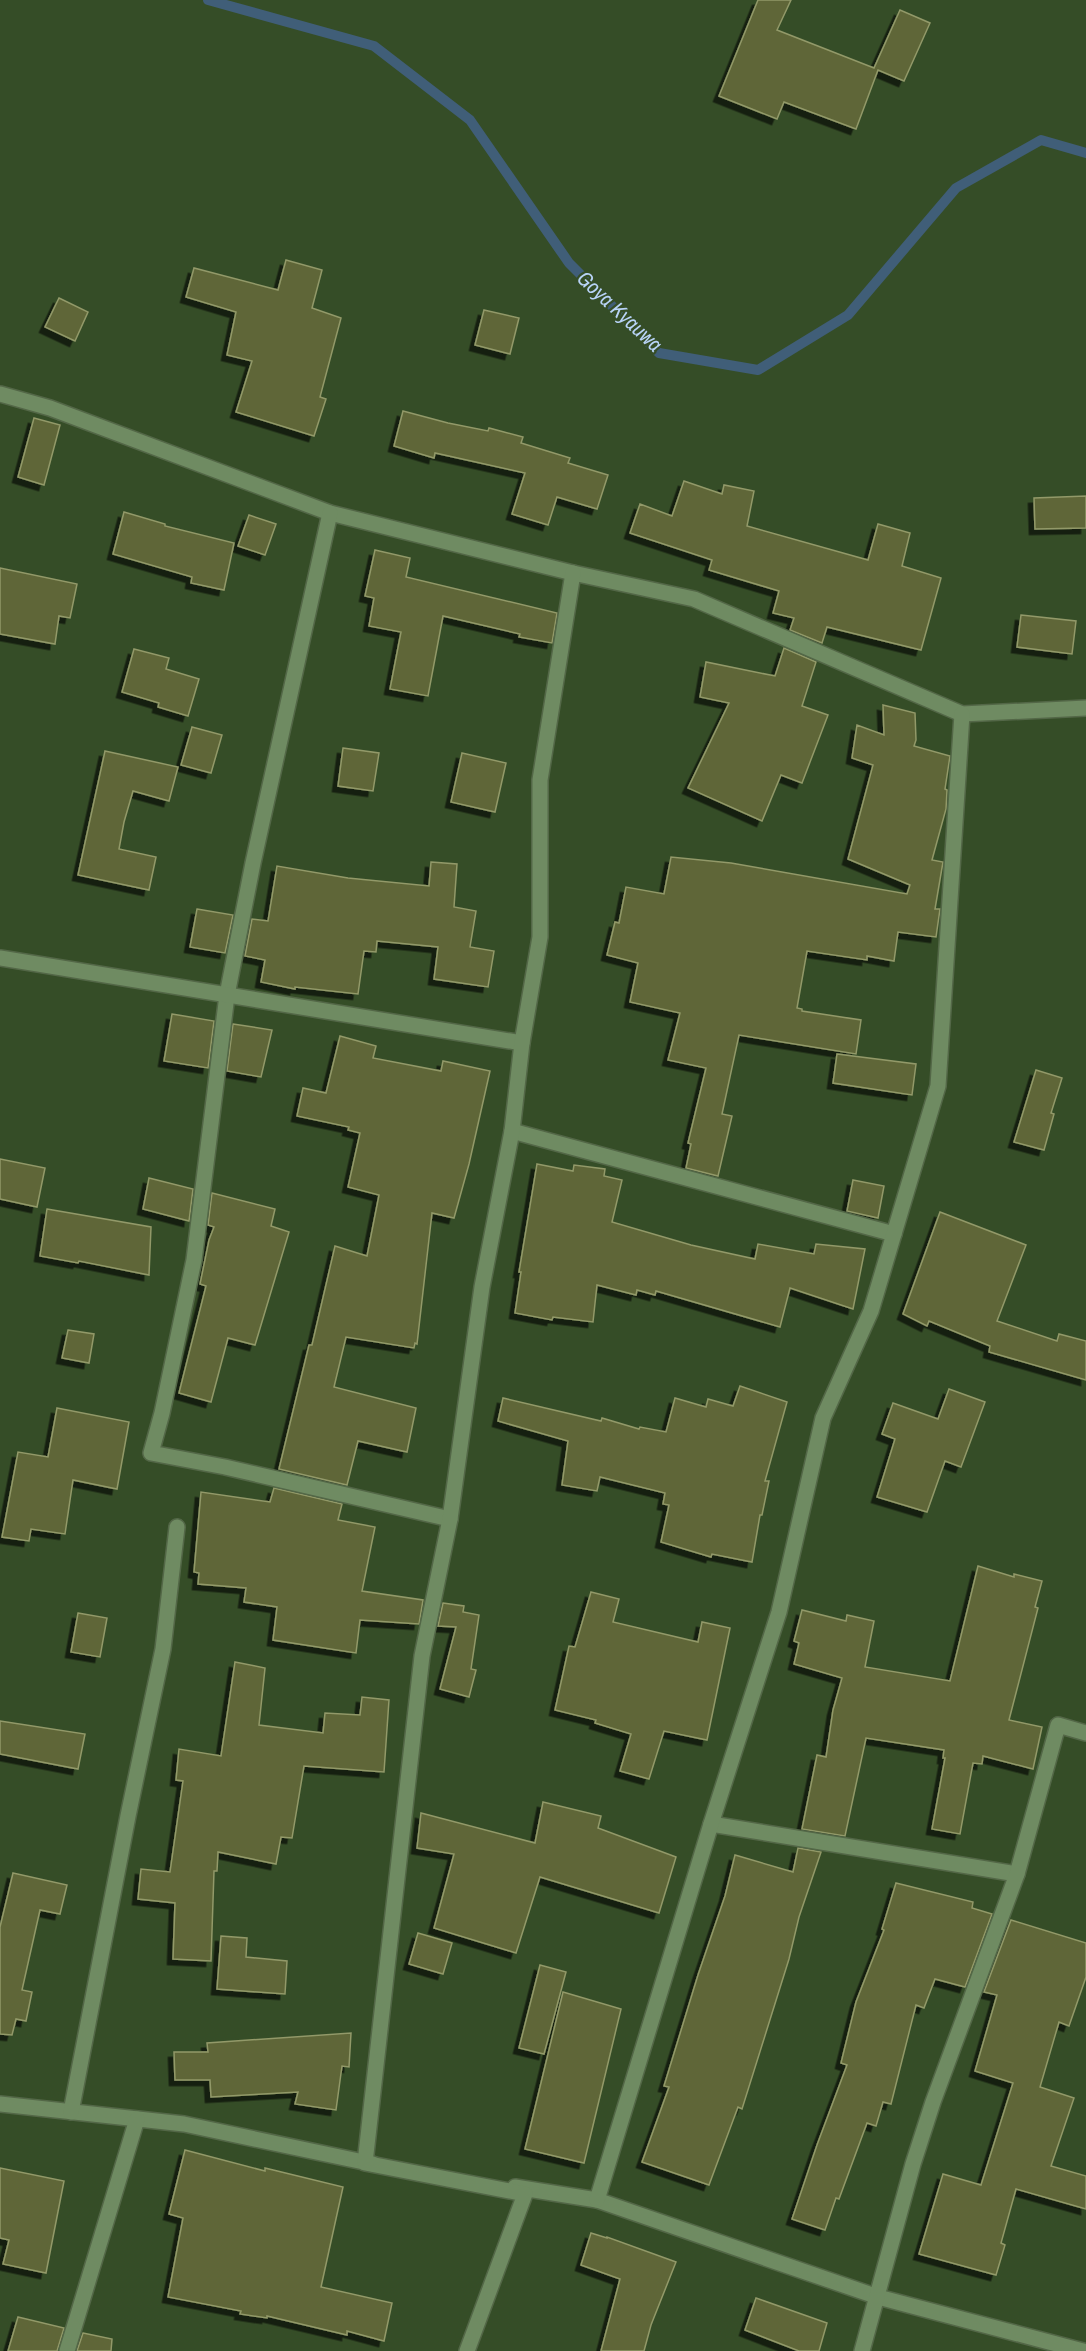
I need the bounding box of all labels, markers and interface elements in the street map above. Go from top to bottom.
water label: Goya Kyauwa [571,264,669,358]

